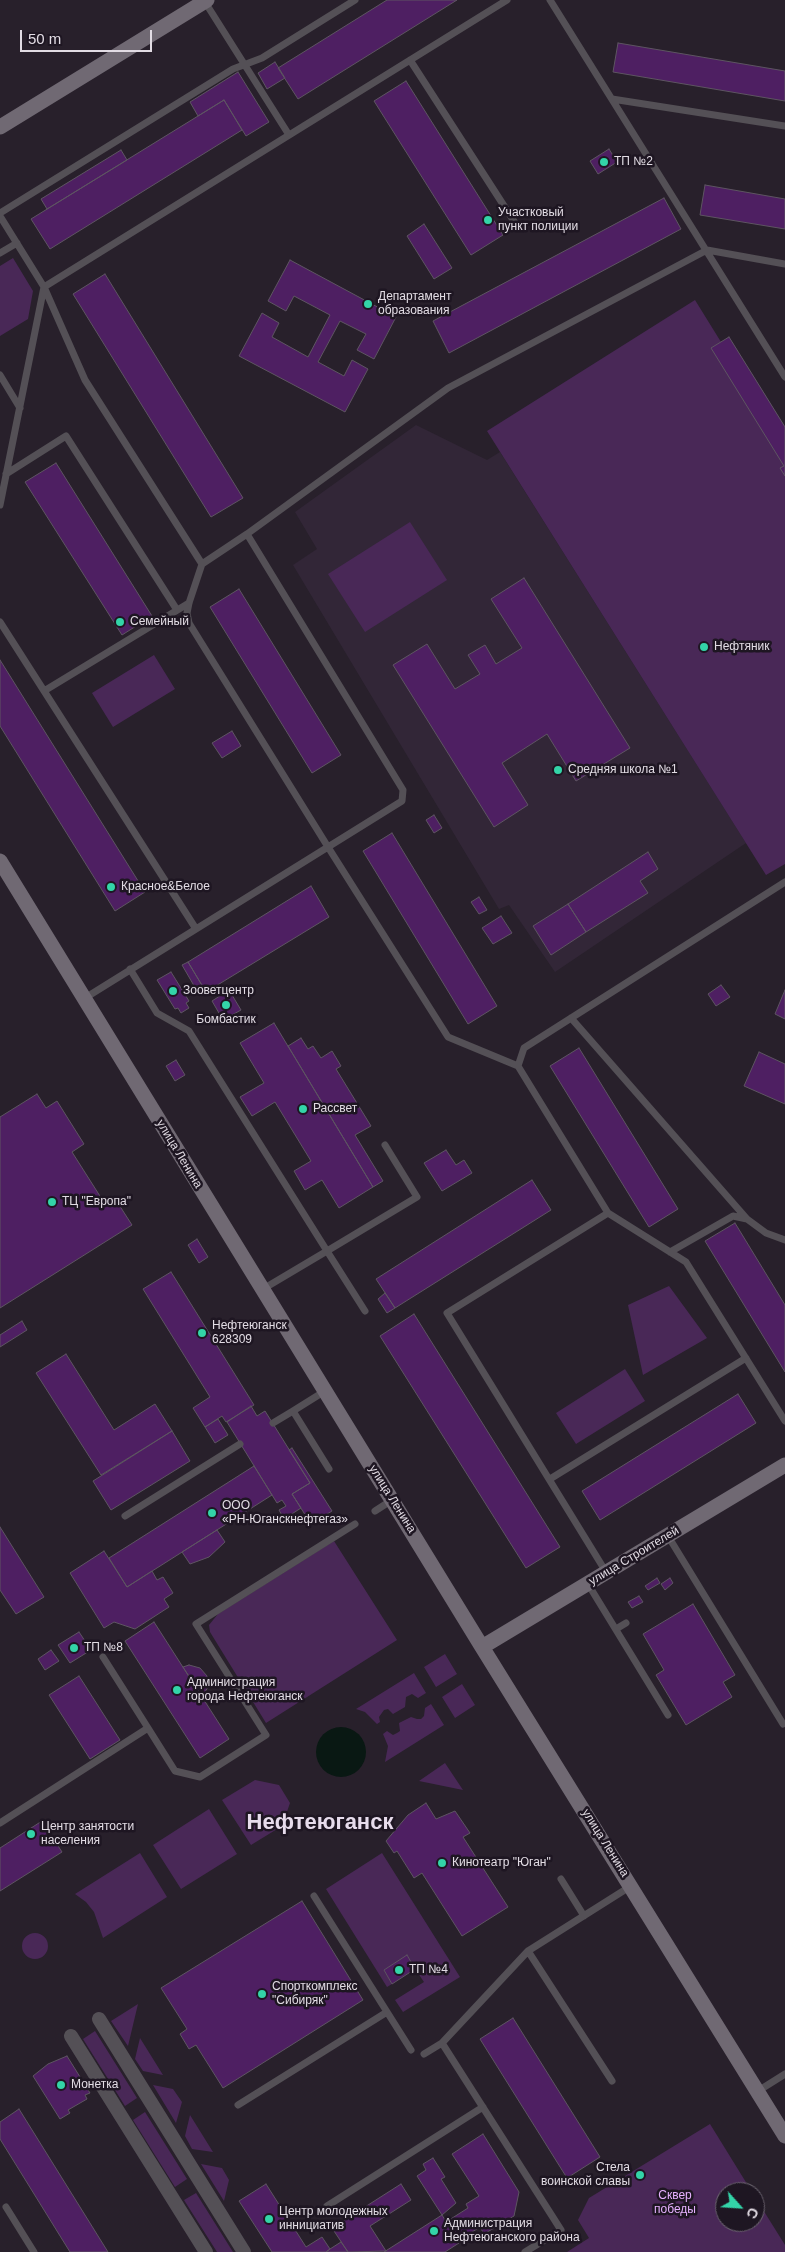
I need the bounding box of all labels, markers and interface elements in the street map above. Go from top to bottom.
scale bar [22,20,155,52]
text: 50 m [28,30,61,47]
place label: ТП №2 [614,155,653,169]
marker: ТП №2 [598,156,610,168]
place label: Участковый пункт полиции [498,206,578,234]
marker: Участковый пункт полиции [482,214,494,226]
place label: Департамент образования [378,290,451,318]
marker: Департамент образования [362,298,374,310]
place label: Семейный [130,615,189,629]
marker: Семейный [114,616,126,628]
place label: Нефтяник [714,640,770,654]
marker: Нефтяник [698,641,710,653]
place label: Средняя школа №1 [568,763,678,777]
marker: Средняя школа №1 [552,764,564,776]
place label: Красное&Белое [121,880,210,894]
marker: Красное&Белое [105,881,117,893]
place label: Зооветцентр [183,984,254,998]
marker: Зооветцентр [167,985,179,997]
marker: Бомбастик [220,999,232,1011]
place label: Бомбастик [196,1013,256,1027]
place label: Рассвет [313,1102,357,1116]
marker: Рассвет [297,1103,309,1115]
street label: улица Ленина [153,1117,205,1191]
place label: ТЦ "Европа" [62,1195,131,1209]
marker: ТЦ "Европа" [46,1196,58,1208]
place label: Нефтеюганск 628309 [212,1319,287,1347]
marker: Нефтеюганск 628309 [196,1327,208,1339]
street label: улица Ленина [365,1462,419,1536]
place label: ООО «РН-Юганскнефтегаз» [222,1499,348,1527]
marker: ООО «РН-Юганскнефтегаз» [206,1507,218,1519]
street label: улица Строителей [586,1523,682,1589]
place label: ТП №8 [84,1641,123,1655]
marker: ТП №8 [68,1642,80,1654]
place label: Администрация города Нефтеюганск [187,1676,303,1704]
marker: Администрация города Нефтеюганск [171,1684,183,1696]
street label: улица Ленина [578,1806,632,1880]
district label: Нефтеюганск [247,1810,393,1836]
place label: Центр занятости населения [41,1820,134,1848]
marker: Центр занятости населения [25,1828,37,1840]
place label: Кинотеатр "Юган" [452,1856,551,1870]
marker: Кинотеатр "Юган" [436,1857,448,1869]
place label: ТП №4 [409,1963,448,1977]
marker: ТП №4 [393,1964,405,1976]
place label: Спорткомплекс "Сибиряк" [272,1980,358,2008]
marker: Спорткомплекс "Сибиряк" [256,1988,268,2000]
place label: Монетка [71,2078,118,2092]
marker: Монетка [55,2079,67,2091]
place label: Стела воинской славы [541,2161,630,2189]
marker: Стела воинской славы [634,2169,646,2181]
north arrow [715,2182,765,2232]
park label: Сквер победы [654,2189,696,2217]
place label: Центр молодежных иннициатив [279,2205,388,2233]
text: С [743,2205,762,2221]
marker: Центр молодежных иннициатив [263,2213,275,2225]
place label: Администрация Нефтеюганского района [444,2217,580,2245]
marker: Администрация Нефтеюганского района [428,2225,440,2237]

